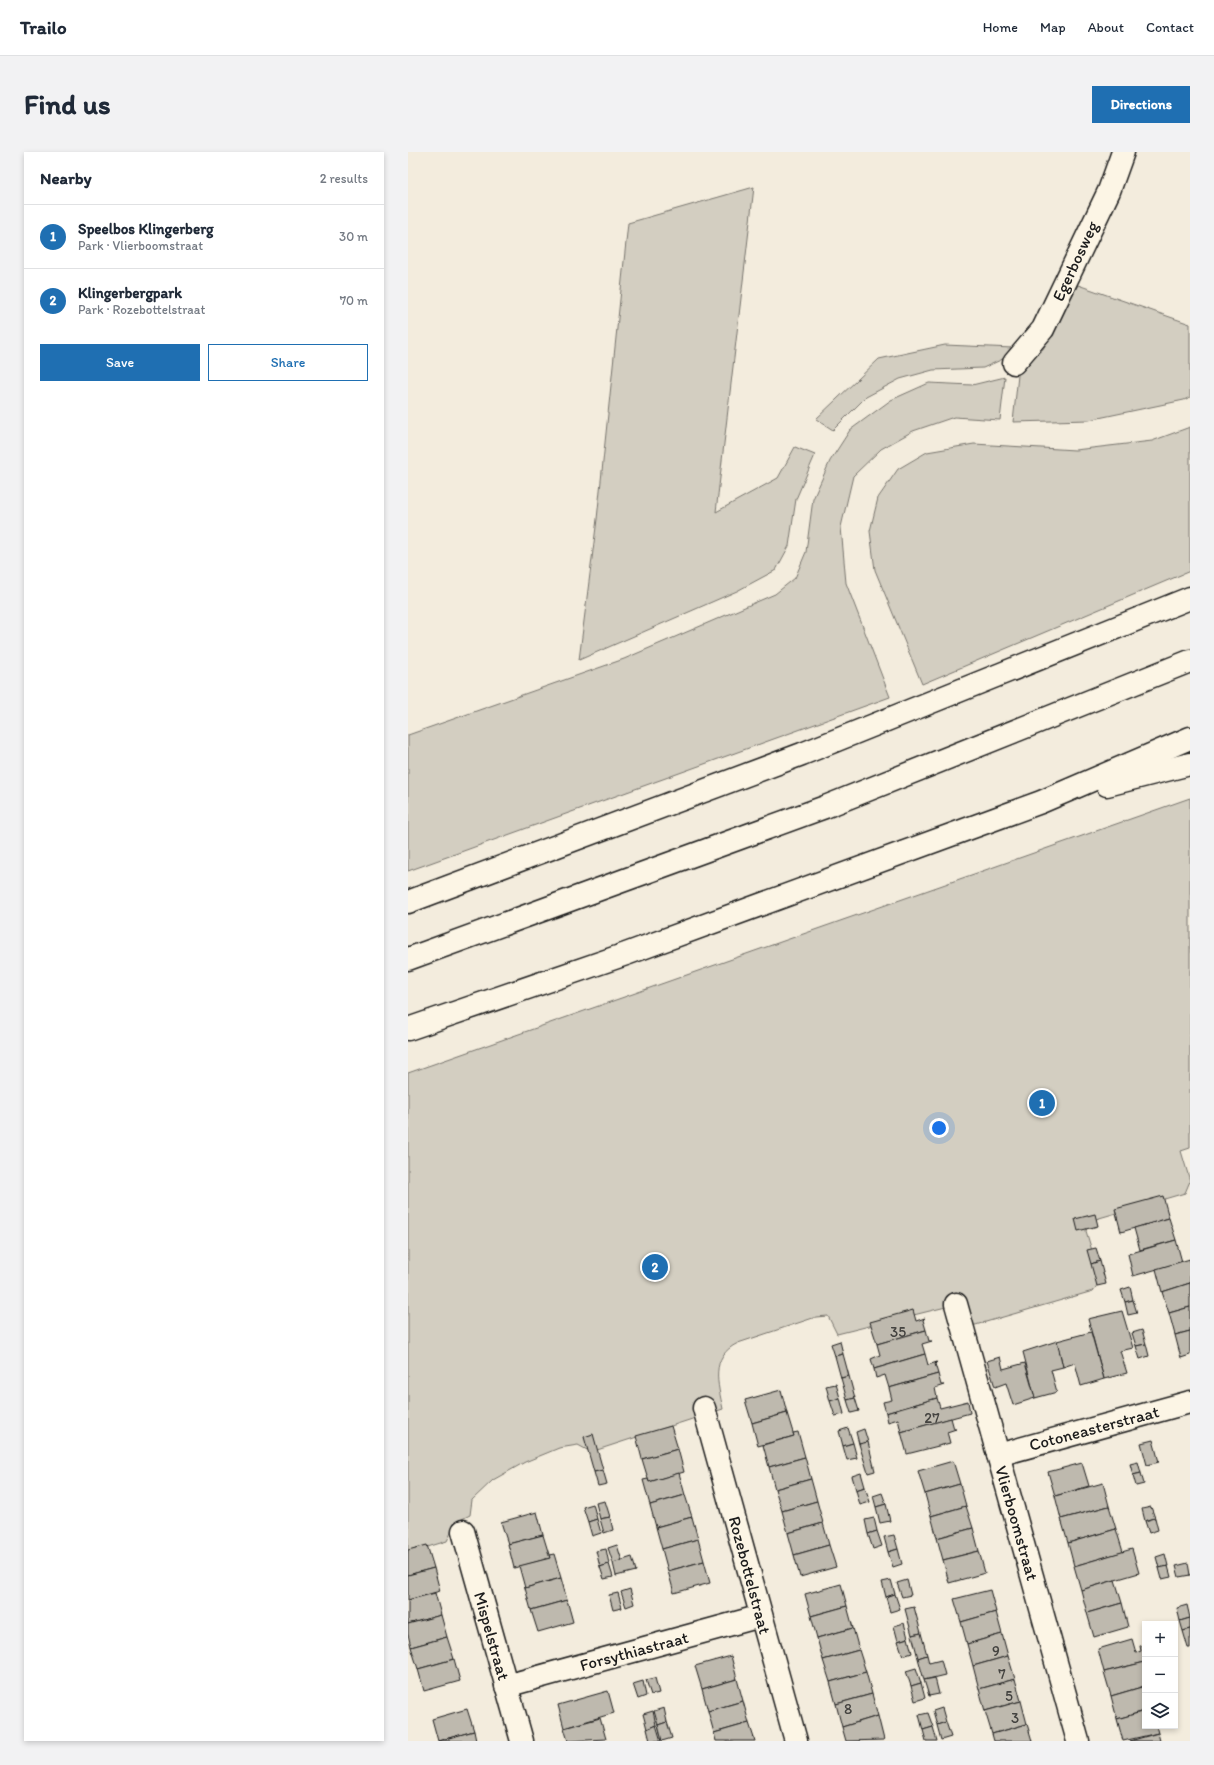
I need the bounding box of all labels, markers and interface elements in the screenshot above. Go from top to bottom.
text: Trailo [20,16,67,39]
text: Home [983,19,1018,36]
text: Map [1040,19,1066,36]
text: About [1088,19,1124,36]
text: Contact [1146,19,1194,36]
button: Directions [1092,86,1190,123]
text: Find us [24,87,111,121]
text: Nearby [40,168,92,188]
text: 2 results [320,171,368,186]
street label: Egerbosweg [1048,217,1102,304]
text: Speelbos Klingerberg [78,220,214,238]
text: 1 [50,229,56,244]
text: 30 m [339,229,368,244]
text: Park · Vlierboomstraat [78,238,203,253]
text: Klingerbergpark [78,284,182,302]
text: 2 [50,293,56,308]
text: 70 m [340,293,368,308]
text: Park · Rozebottelstraat [78,302,205,317]
button: Save [40,344,200,381]
button: Share [208,344,368,381]
pin: 1 [1029,1088,1055,1118]
your location [929,1118,949,1138]
pin: 2 [642,1252,668,1282]
house number: 35 [890,1323,906,1341]
street label: Cotoneasterstraat [1027,1401,1161,1455]
house number: 27 [924,1409,940,1427]
street label: Vlierboomstraat [991,1463,1043,1583]
street label: Rozebottelstraat [725,1514,775,1636]
street label: Mispelstraat [470,1589,514,1683]
map controls [1142,1621,1178,1729]
button: + [1142,1621,1178,1657]
street label: Forsythiastraat [578,1627,690,1675]
house number: 9 [992,1642,1000,1660]
button: − [1142,1657,1178,1693]
house number: 7 [998,1665,1006,1683]
house number: 5 [1005,1687,1013,1705]
button: layers [1142,1693,1178,1729]
house number: 8 [844,1700,852,1718]
house number: 3 [1011,1709,1019,1727]

